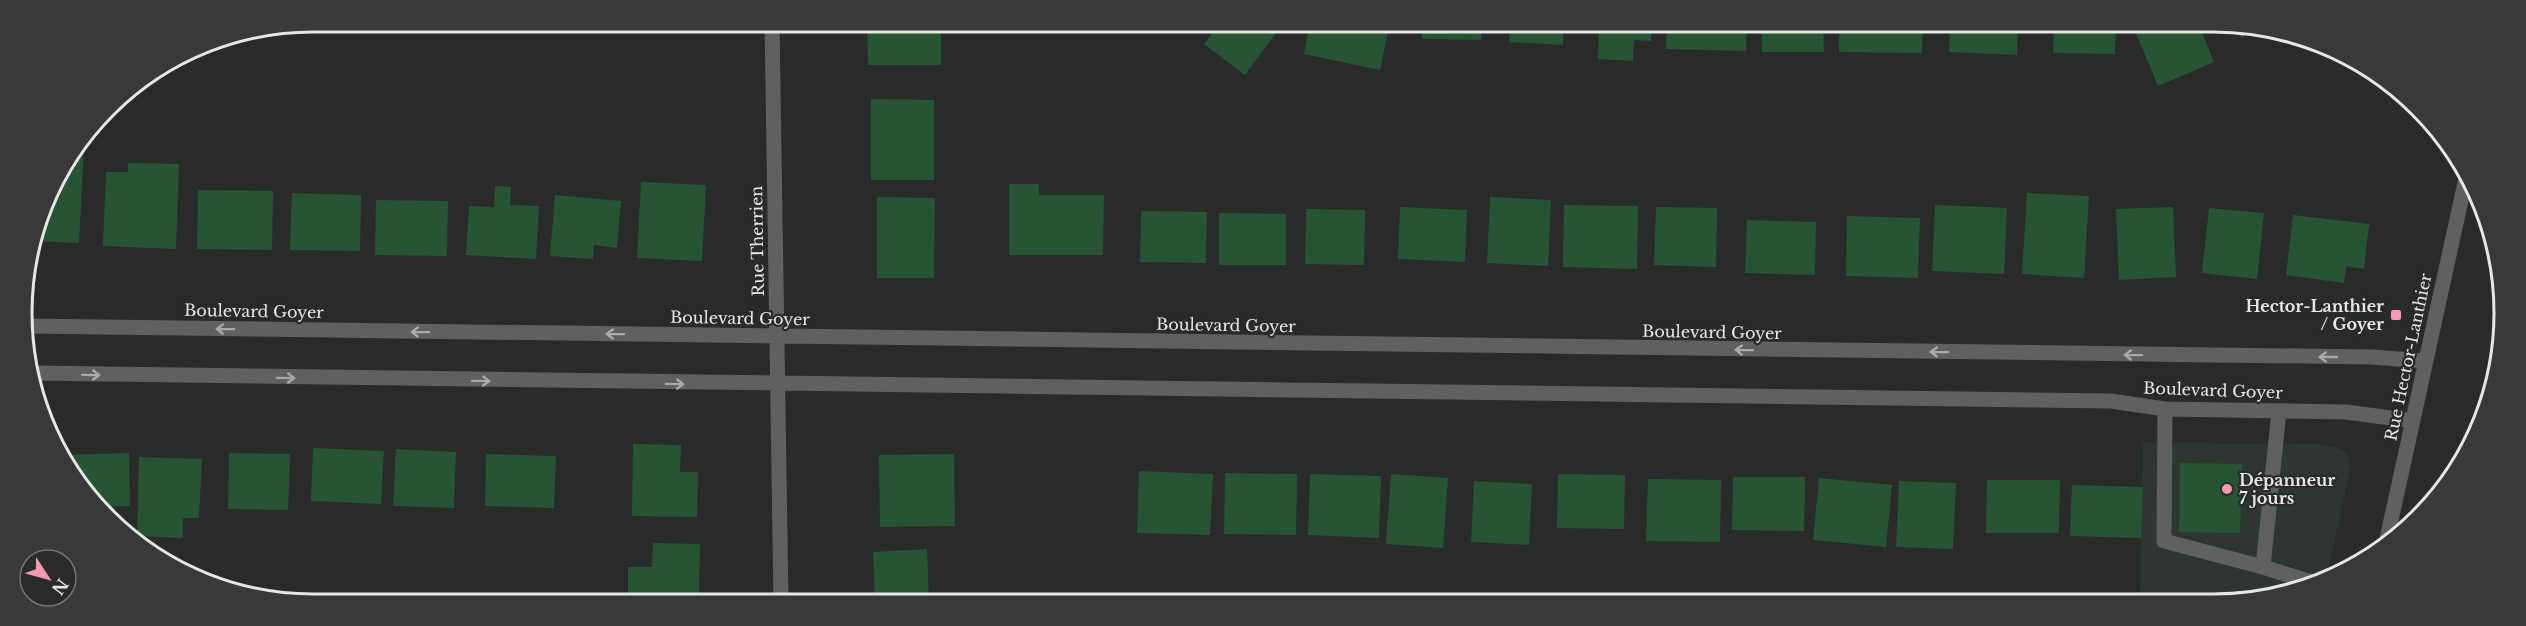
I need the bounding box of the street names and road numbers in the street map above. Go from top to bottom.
street label: Rue Therrien [746,186,768,296]
street label: Rue Hector-Lanthier [2380,271,2436,443]
street label: Boulevard Goyer [184,300,324,322]
street label: Boulevard Goyer [670,307,810,329]
street label: Boulevard Goyer [1156,314,1296,336]
street label: Boulevard Goyer [1642,321,1782,343]
street label: Boulevard Goyer [2143,378,2284,402]

